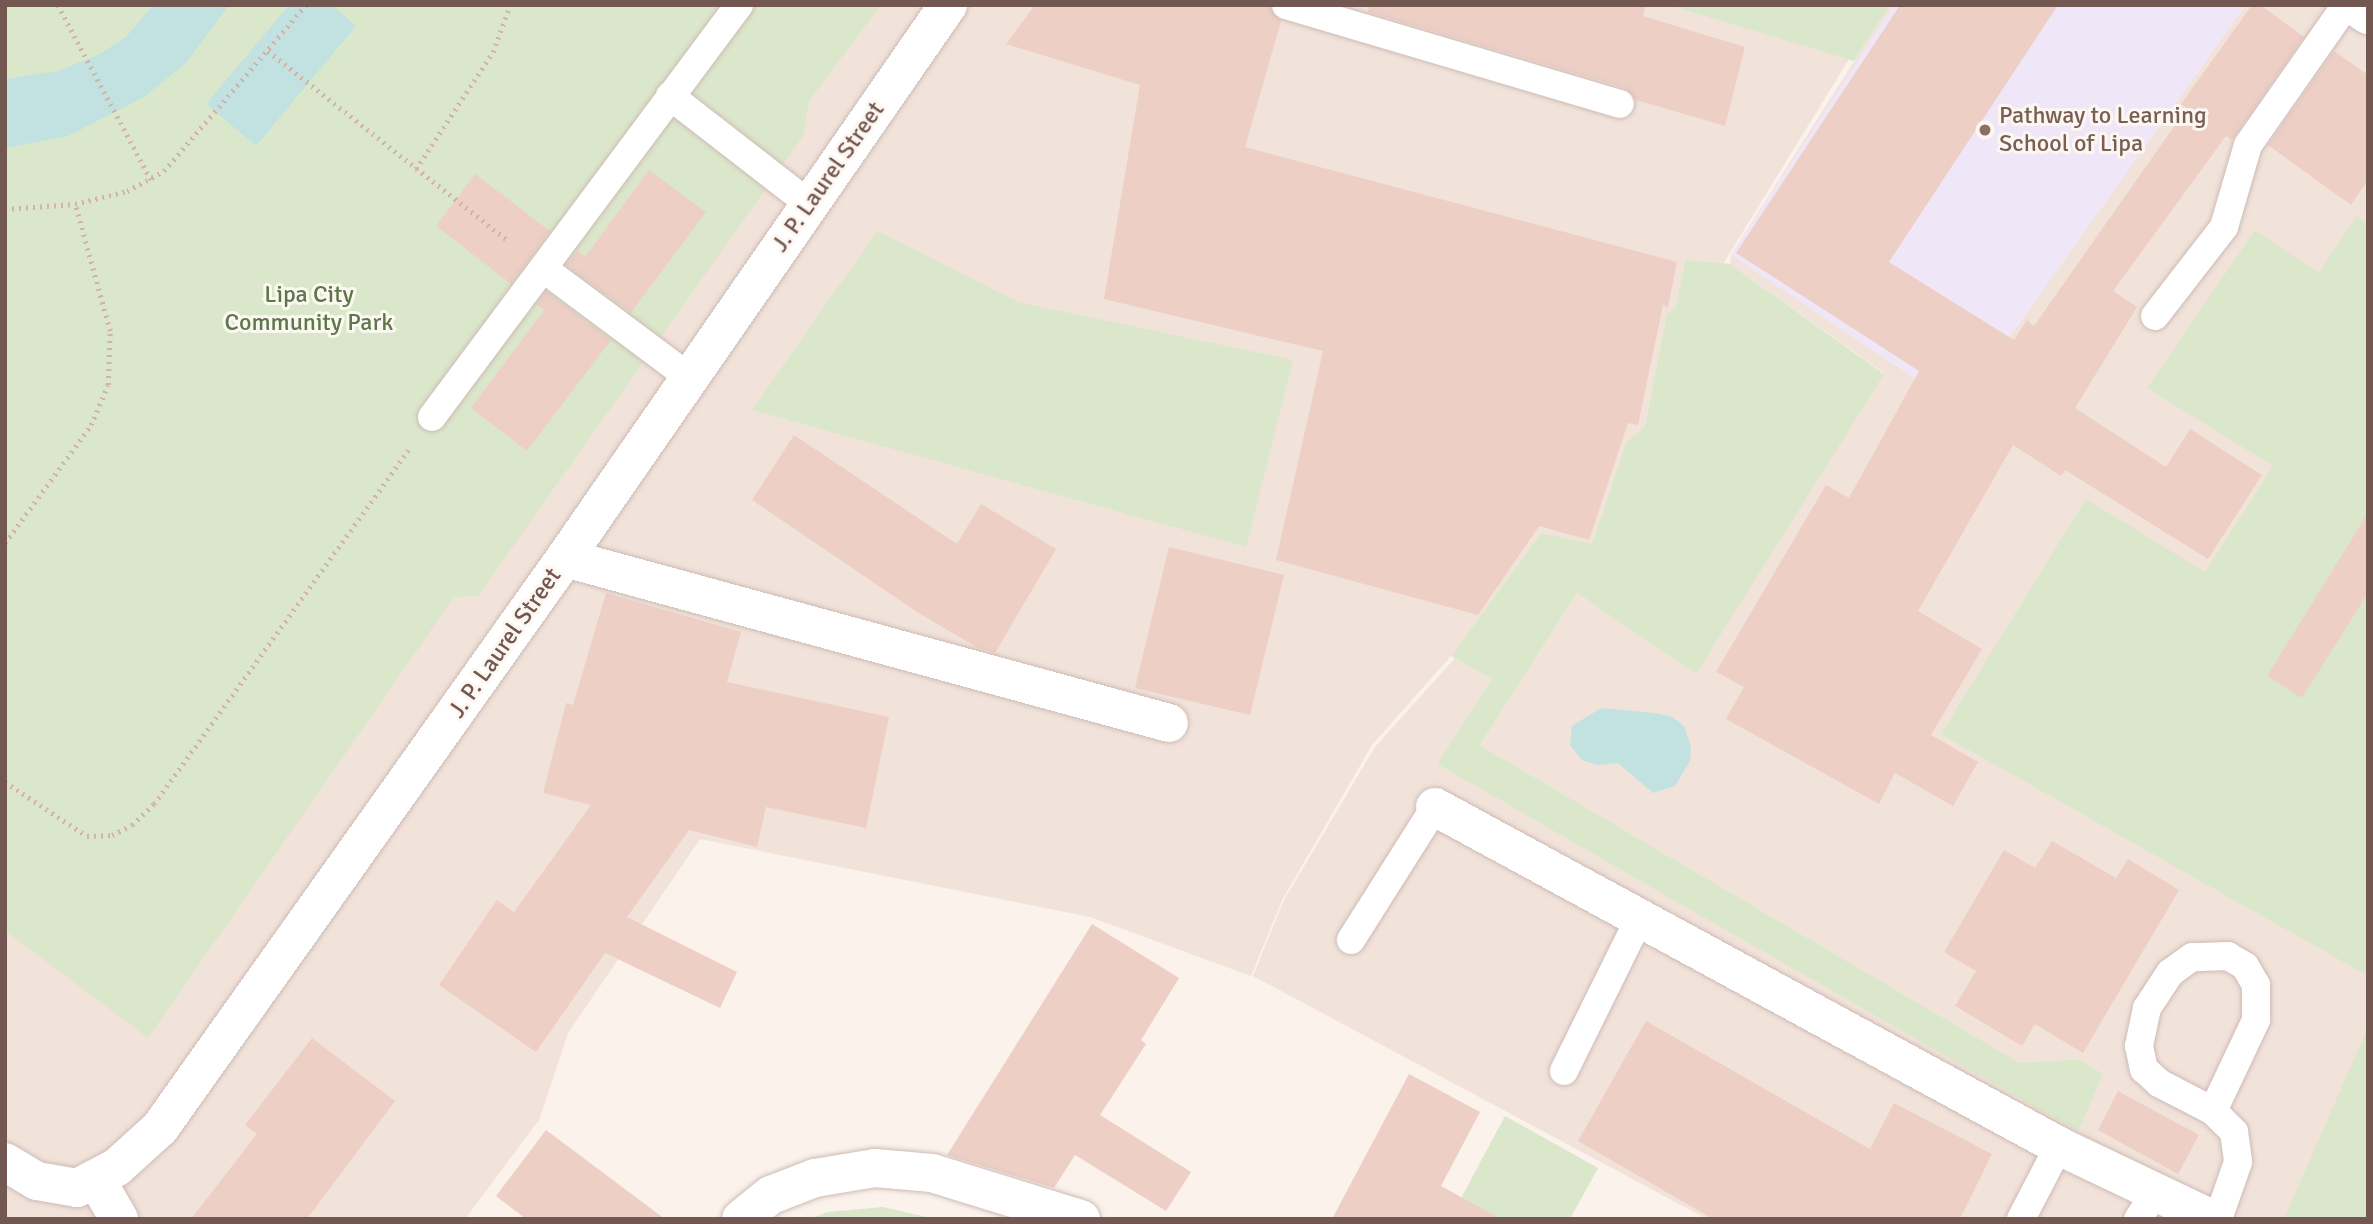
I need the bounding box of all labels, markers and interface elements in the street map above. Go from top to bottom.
street label: J. P. Laurel Street [766,96,890,258]
place label: Pathway to Learning School of Lipa [1999,102,2207,158]
marker: Pathway to Learning School of Lipa [1977,122,1993,138]
park label: Lipa City Community Park [225,281,393,337]
street label: J. P. Laurel Street [443,562,567,724]

